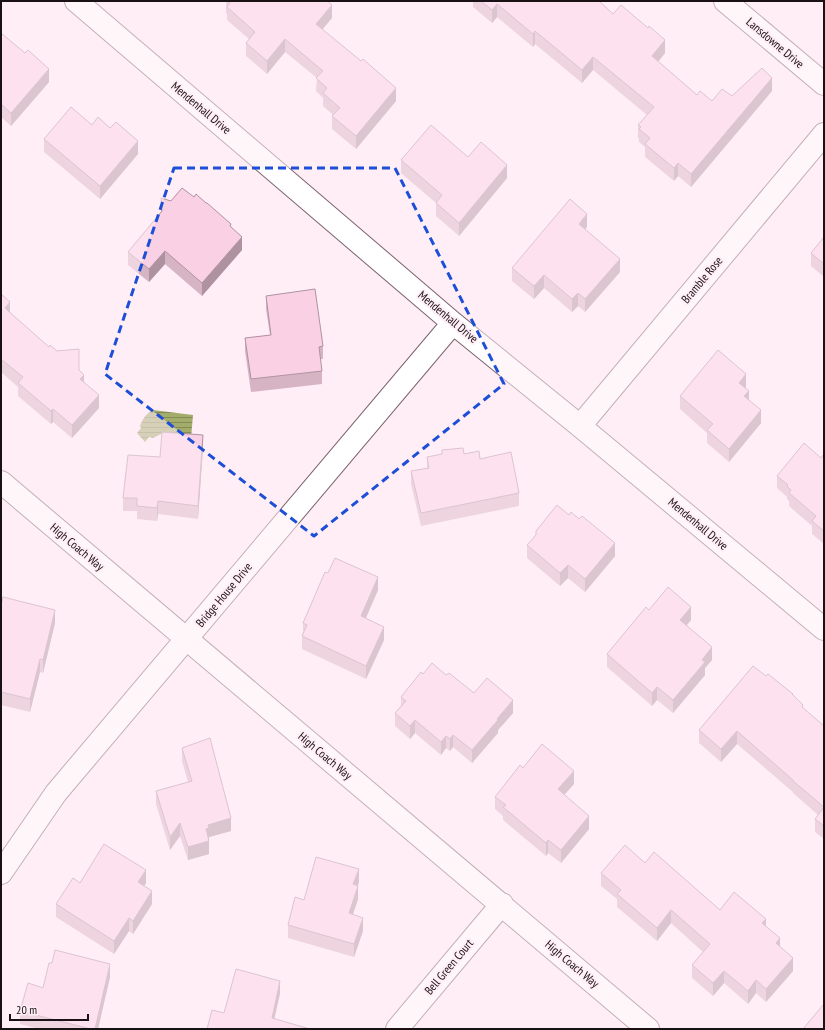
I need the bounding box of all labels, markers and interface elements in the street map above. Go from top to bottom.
street label: Lansdowne Drive [743,14,807,71]
street label: Mendenhall Drive [168,78,234,137]
street label: Bramble Rose [678,253,726,306]
street label: Mendenhall Drive [415,287,481,346]
street label: Mendenhall Drive [665,494,731,553]
street label: High Coach Way [47,520,108,574]
street label: Bridge House Drive [192,559,255,630]
street label: High Coach Way [295,729,356,783]
street label: Bell Green Court [421,935,477,998]
street label: High Coach Way [542,937,603,991]
scale bar [10,996,88,1022]
text: 20 m [16,1002,37,1017]

